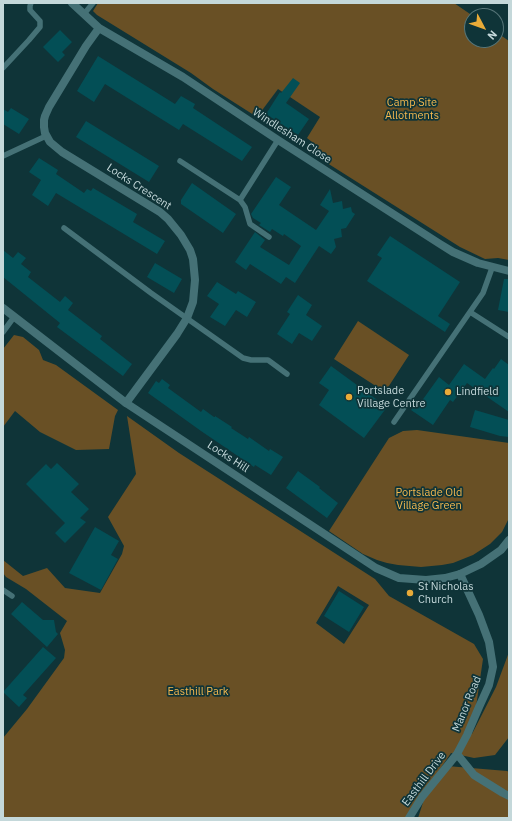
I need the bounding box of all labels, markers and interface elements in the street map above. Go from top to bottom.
north arrow [464,8,504,48]
text: N [484,28,500,43]
park label: Camp Site Allotments [385,96,439,122]
street label: Windlesham Close [250,106,334,166]
street label: Locks Crescent [104,161,174,213]
place label: Portslade Village Centre [357,384,426,410]
place label: Lindfield [456,385,499,399]
marker: Lindfield [443,387,453,397]
marker: Portslade Village Centre [344,392,354,402]
street label: Locks Hill [205,439,251,475]
park label: Portslade Old Village Green [396,486,462,512]
place label: St Nicholas Church [418,580,474,606]
marker: St Nicholas Church [405,588,415,598]
street label: Manor Road [450,674,484,734]
park label: Easthill Park [167,685,229,699]
street label: Easthill Drive [399,749,449,809]

